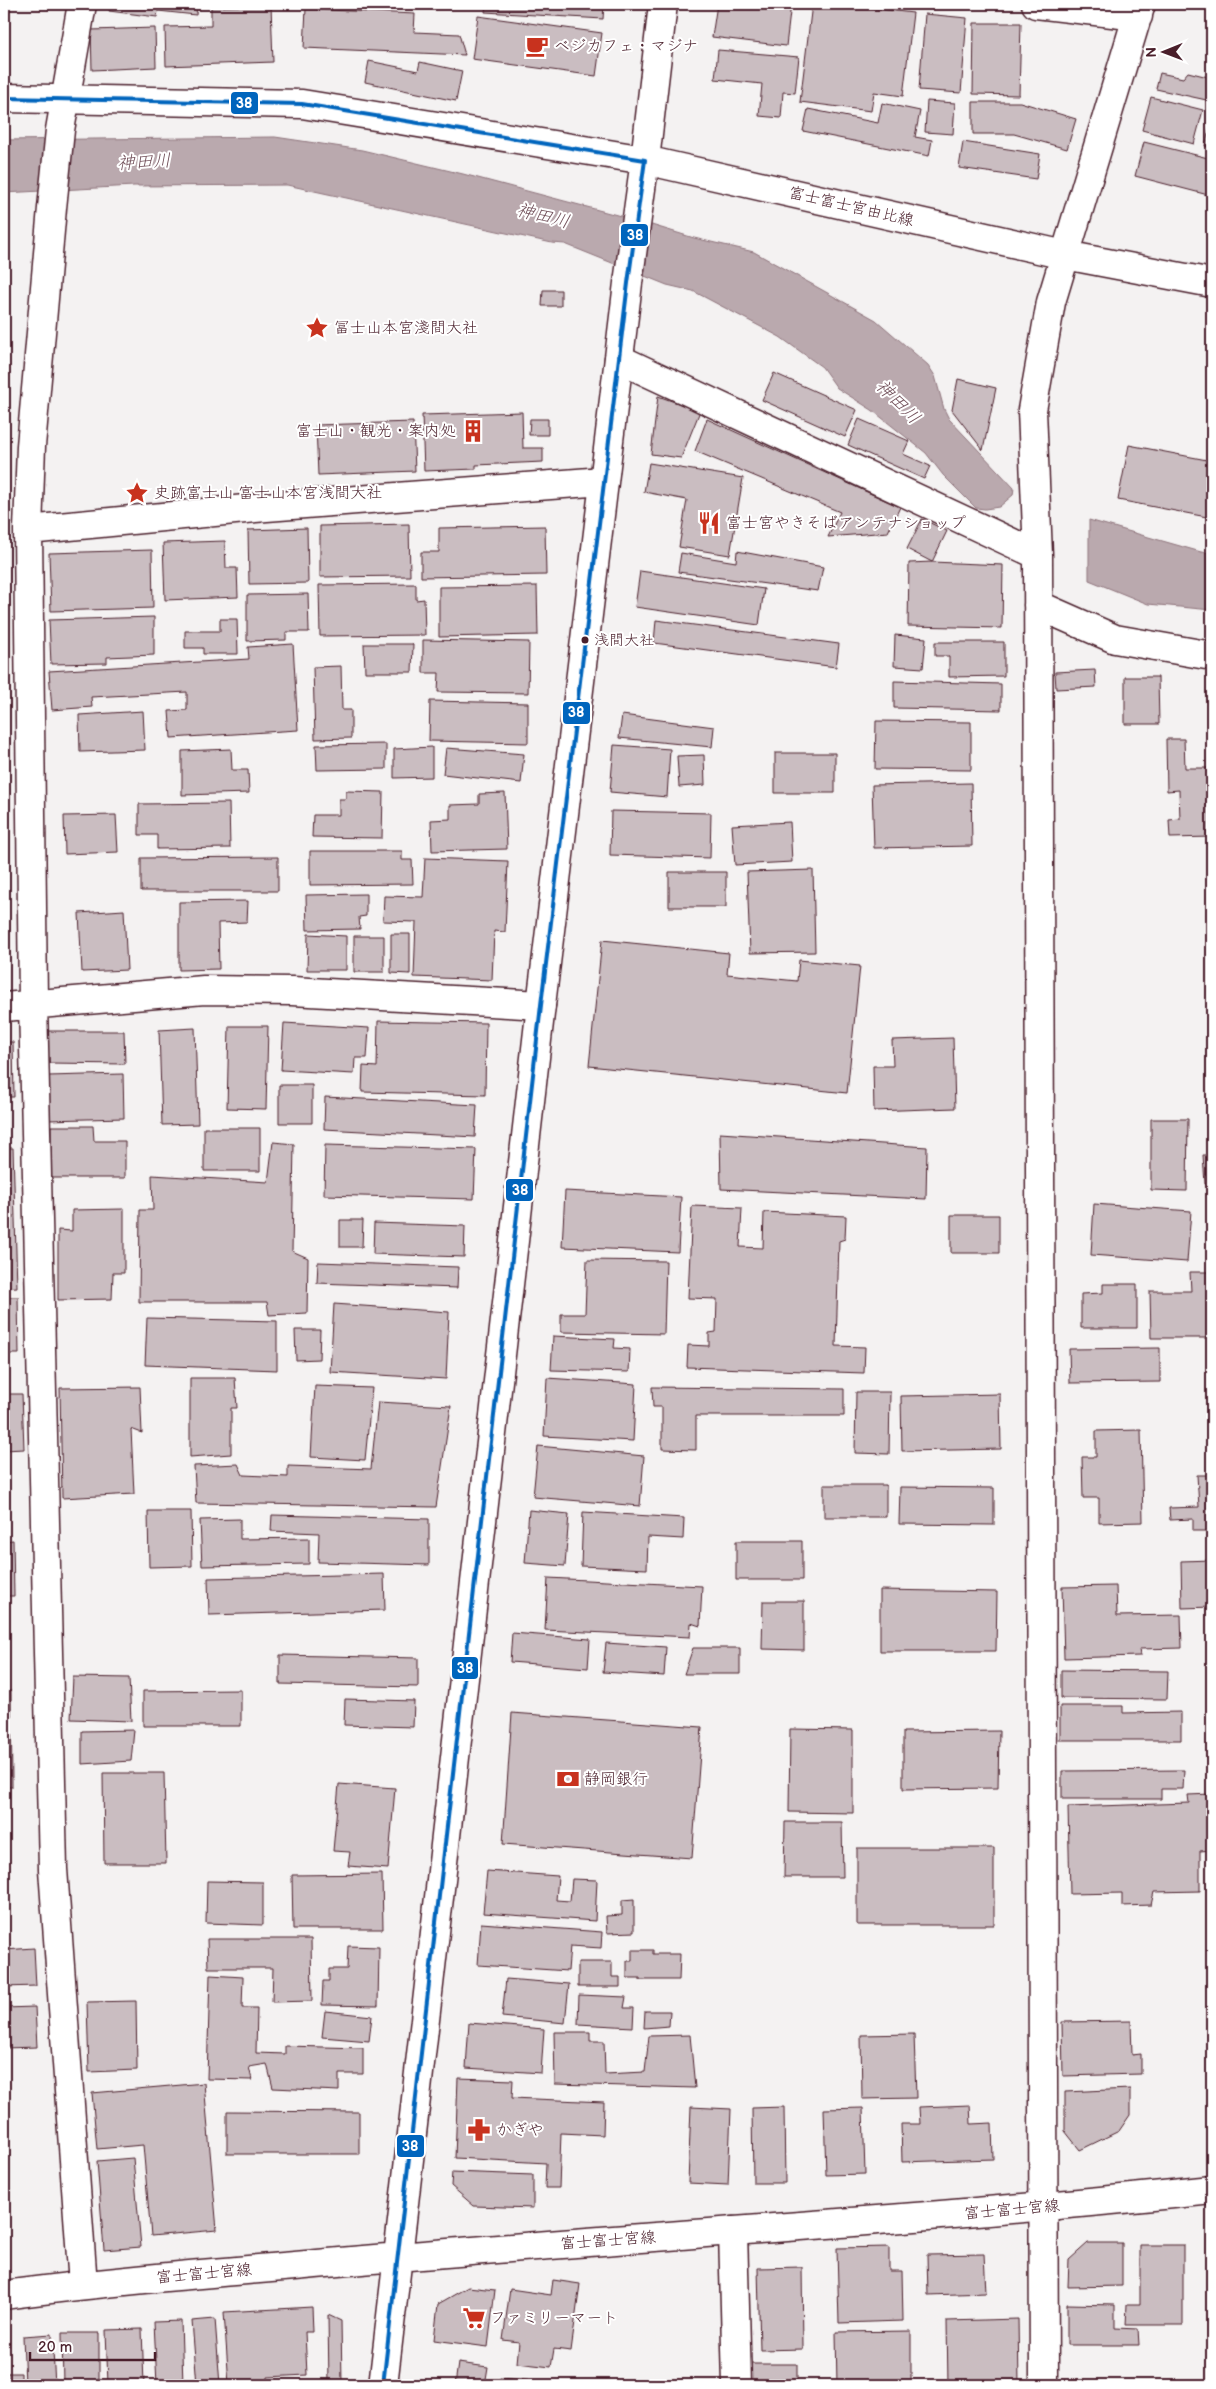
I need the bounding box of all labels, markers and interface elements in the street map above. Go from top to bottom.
north arrow [1138,28,1188,78]
cafe icon: ベジカフェ・マジナ [524,33,550,59]
place label: ベジカフェ・マジナ [554,37,698,56]
text: N [1143,47,1160,58]
line badge: 38 [230,91,259,115]
text: 38 [236,95,252,112]
water label: 神田川 [116,150,172,174]
street label: 富士富士宮由比線 [786,183,916,231]
water label: 神田川 [514,199,572,233]
line badge: 38 [620,223,649,247]
text: 38 [627,227,643,244]
place icon: 冨士山本宮淺間大社 [304,315,330,341]
place label: 冨士山本宮淺間大社 [334,319,478,338]
water label: 神田川 [871,375,925,429]
building icon: 富士山・観光・案内処 [460,418,486,444]
place label: 富士山・観光・案内処 [296,422,456,441]
place icon: 史跡富士山 富士山本宮浅間大社 [124,480,150,506]
place label: 史跡富士山 富士山本宮浅間大社 [154,484,382,503]
restaurant icon: 富士宮やきそばアンテナショップ [696,510,722,536]
place label: 富士宮やきそばアンテナショップ [726,514,966,533]
place label: 浅間大社 [594,631,654,650]
marker: 浅間大社 [580,635,590,645]
line badge: 38 [562,701,591,725]
text: 38 [568,704,584,721]
line badge: 38 [505,1178,534,1202]
text: 38 [512,1182,528,1199]
line badge: 38 [451,1656,479,1680]
text: 38 [457,1660,473,1677]
bank icon: 静岡銀行 [555,1766,581,1792]
place label: 静岡銀行 [584,1770,648,1789]
pharmacy icon: かぎや [466,2117,492,2143]
place label: かぎや [496,2121,544,2140]
line badge: 38 [396,2134,425,2158]
text: 38 [402,2138,418,2155]
street label: 富士富士宮線 [963,2196,1061,2224]
street label: 富士富士宮線 [559,2228,657,2254]
street label: 富士富士宮線 [155,2260,253,2288]
supermarket icon: ファミリーマート [461,2305,487,2331]
place label: ファミリーマート [490,2309,618,2328]
scale bar [30,2329,155,2361]
text: 20 m [38,2338,72,2357]

